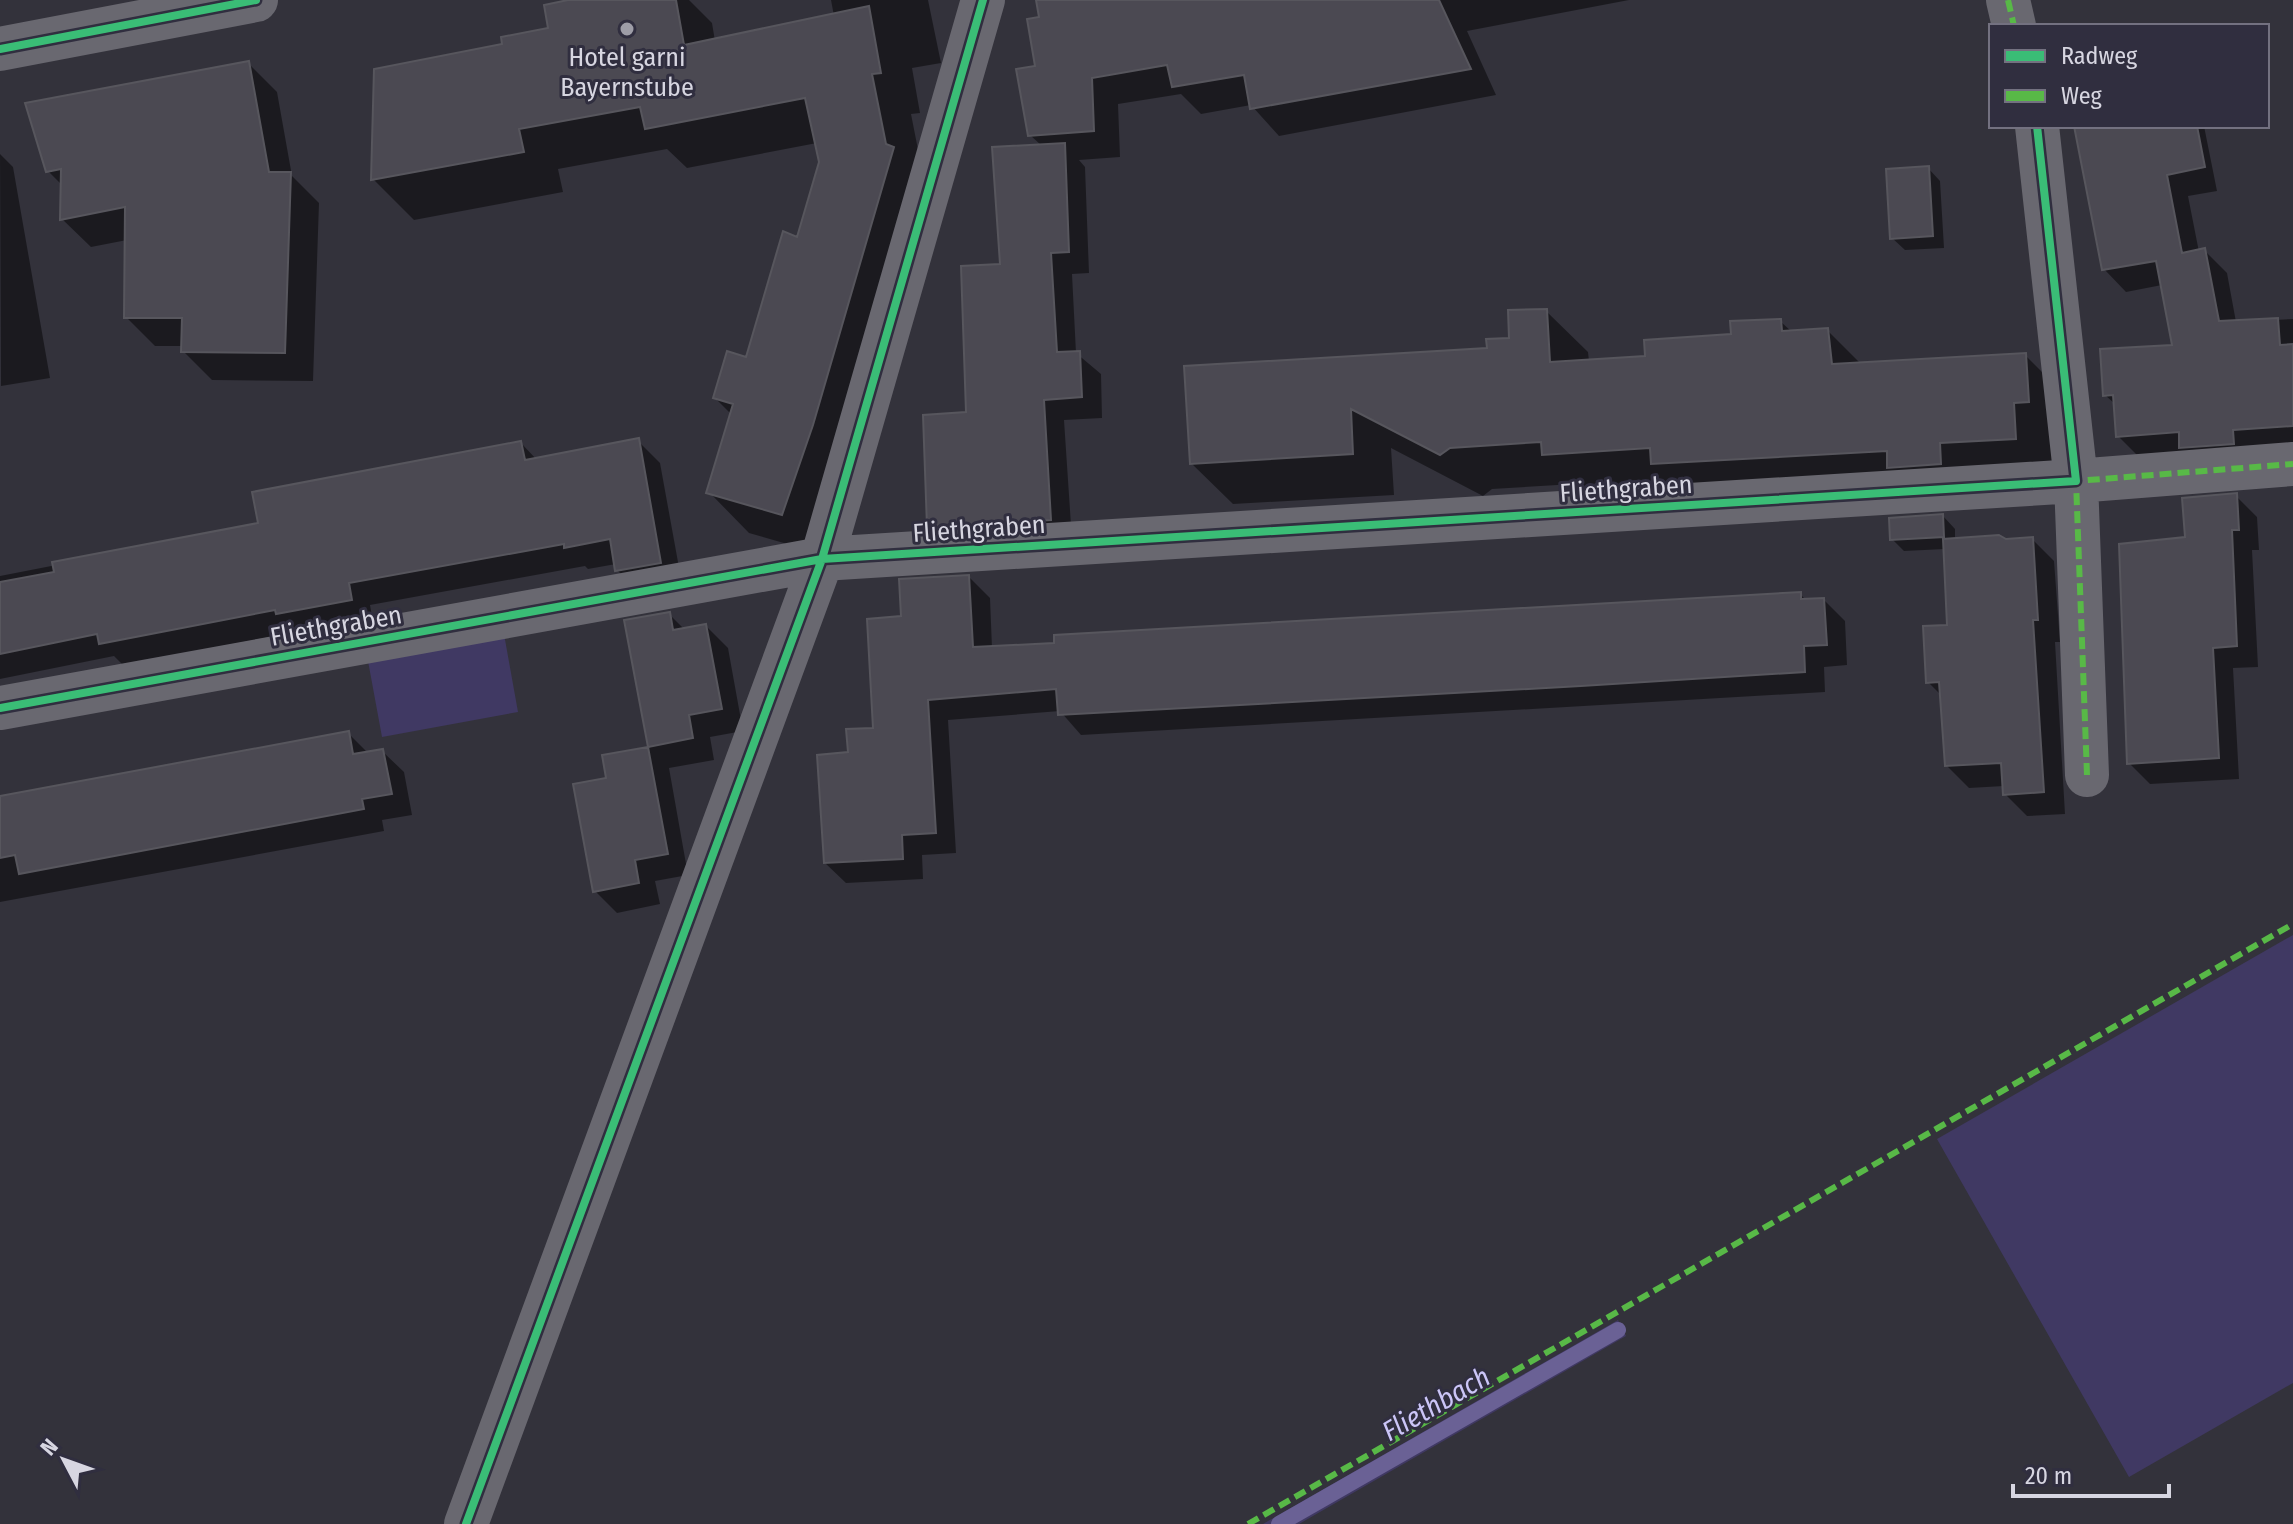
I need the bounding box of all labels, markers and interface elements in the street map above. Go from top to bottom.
marker: Hotel garni Bayernstube [618,20,636,38]
legend [1989,24,2269,128]
place label: Hotel garni Bayernstube [560,42,694,103]
text: Radweg [2061,42,2138,70]
text: Weg [2061,82,2103,110]
street label: Fliethgraben [1558,469,1694,509]
street label: Fliethgraben [911,509,1047,549]
street label: Fliethgraben [268,599,404,653]
water label: Fliethbach [1376,1360,1496,1448]
north arrow [24,1420,104,1500]
text: N [35,1433,64,1461]
scale bar [2013,1448,2169,1498]
text: 20 m [2025,1462,2072,1490]

